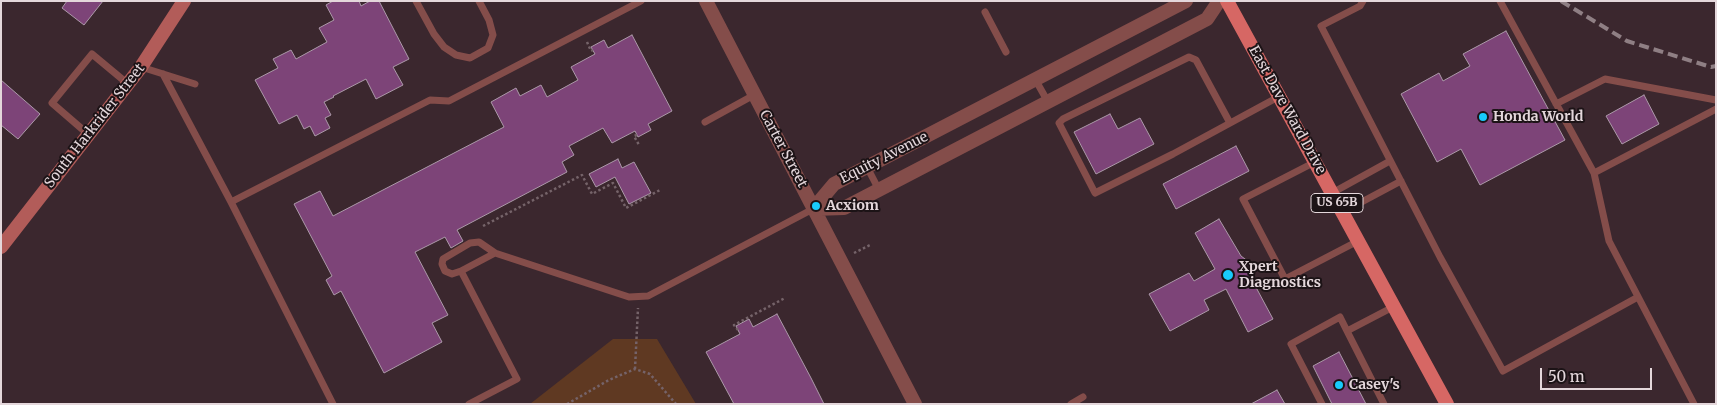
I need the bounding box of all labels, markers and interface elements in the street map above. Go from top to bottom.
street label: East Dave Ward Drive [1245,43,1329,177]
street label: South Harkrider Street [41,61,149,191]
street label: Carter Street [756,107,810,191]
place label: Honda World [1493,109,1583,125]
marker: Honda World [1477,111,1489,123]
street label: Equity Avenue [837,129,931,187]
road number: US 65B [1311,194,1363,212]
place label: Acxiom [826,198,879,214]
marker: Acxiom [810,200,822,212]
place label: Xpert Diagnostics [1239,259,1321,292]
marker: Xpert Diagnostics [1221,268,1235,282]
scale bar [1542,358,1654,390]
text: 50 m [1548,367,1585,386]
place label: Casey's [1349,377,1400,393]
marker: Casey's [1333,379,1345,391]

